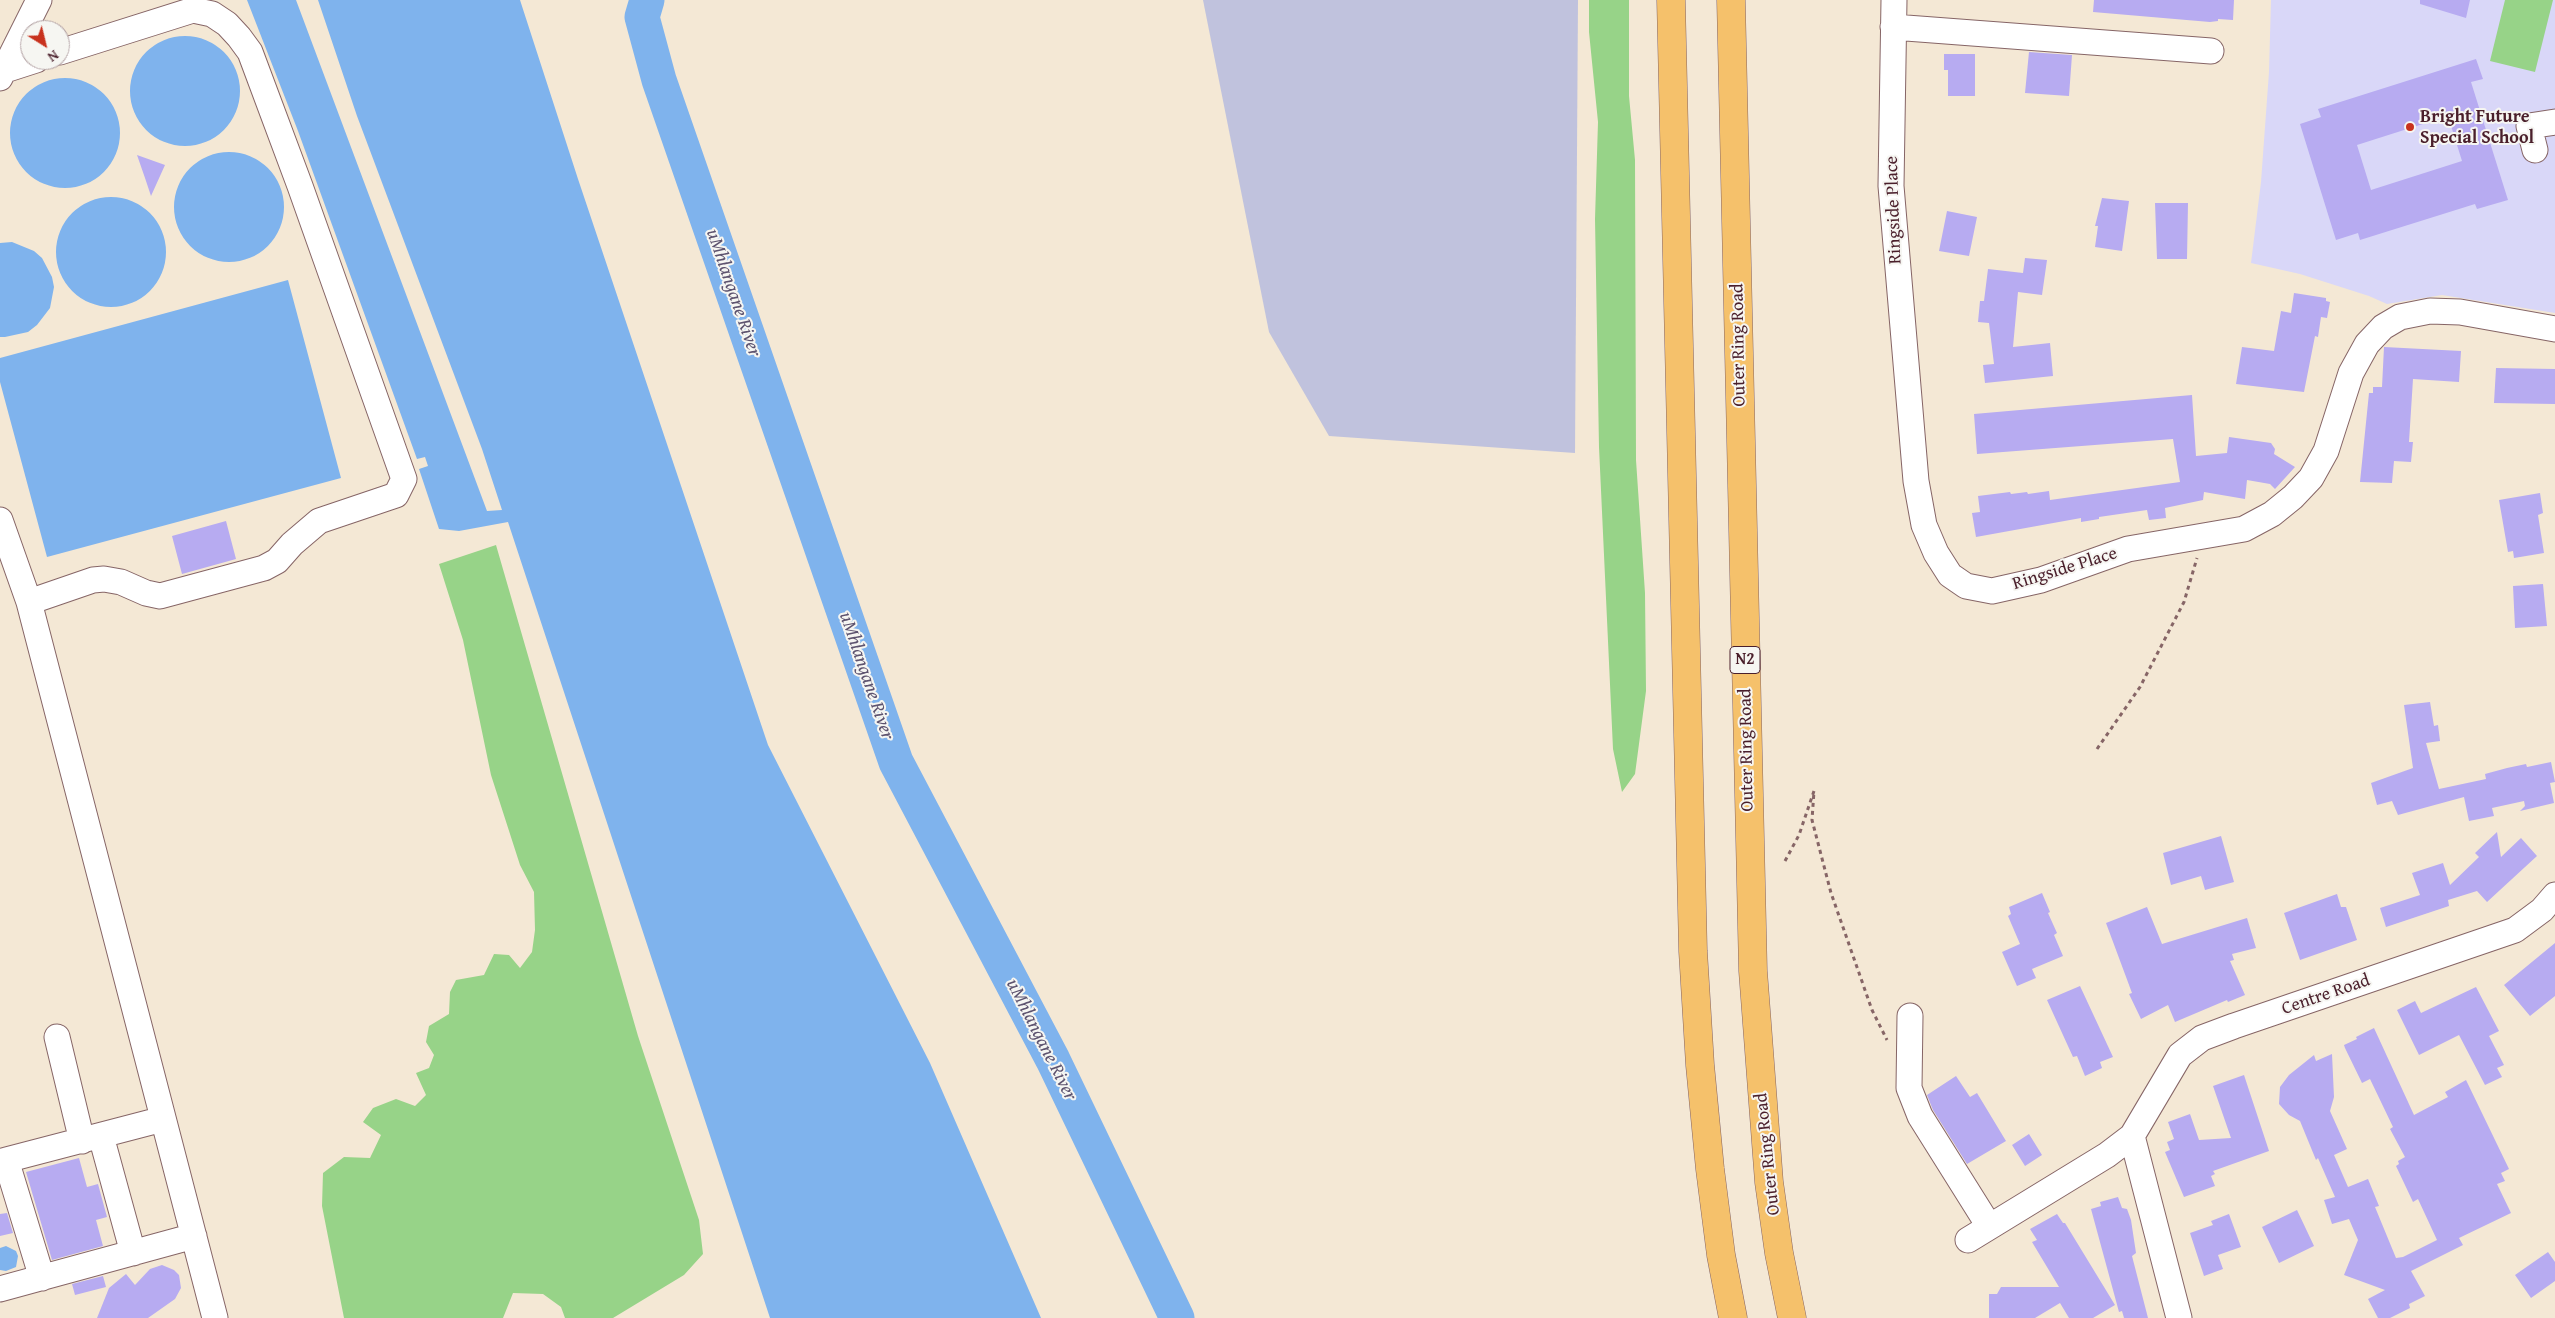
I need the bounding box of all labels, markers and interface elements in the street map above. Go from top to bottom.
north arrow [20,20,70,70]
text: N [44,45,63,67]
place label: Bright Future Special School [2420,106,2534,148]
marker: Bright Future Special School [2404,121,2416,133]
street label: Ringside Place [1881,155,1907,265]
water label: uMhlangane River [701,226,765,360]
street label: Outer Ring Road [1727,283,1751,407]
street label: Ringside Place [2010,543,2120,595]
water label: uMhlangane River [834,609,898,743]
road number: N2 [1730,646,1760,674]
street label: Outer Ring Road [1735,688,1759,812]
street label: Centre Road [2279,970,2373,1020]
water label: uMhlangane River [1001,975,1081,1105]
street label: Outer Ring Road [1751,1092,1785,1216]

